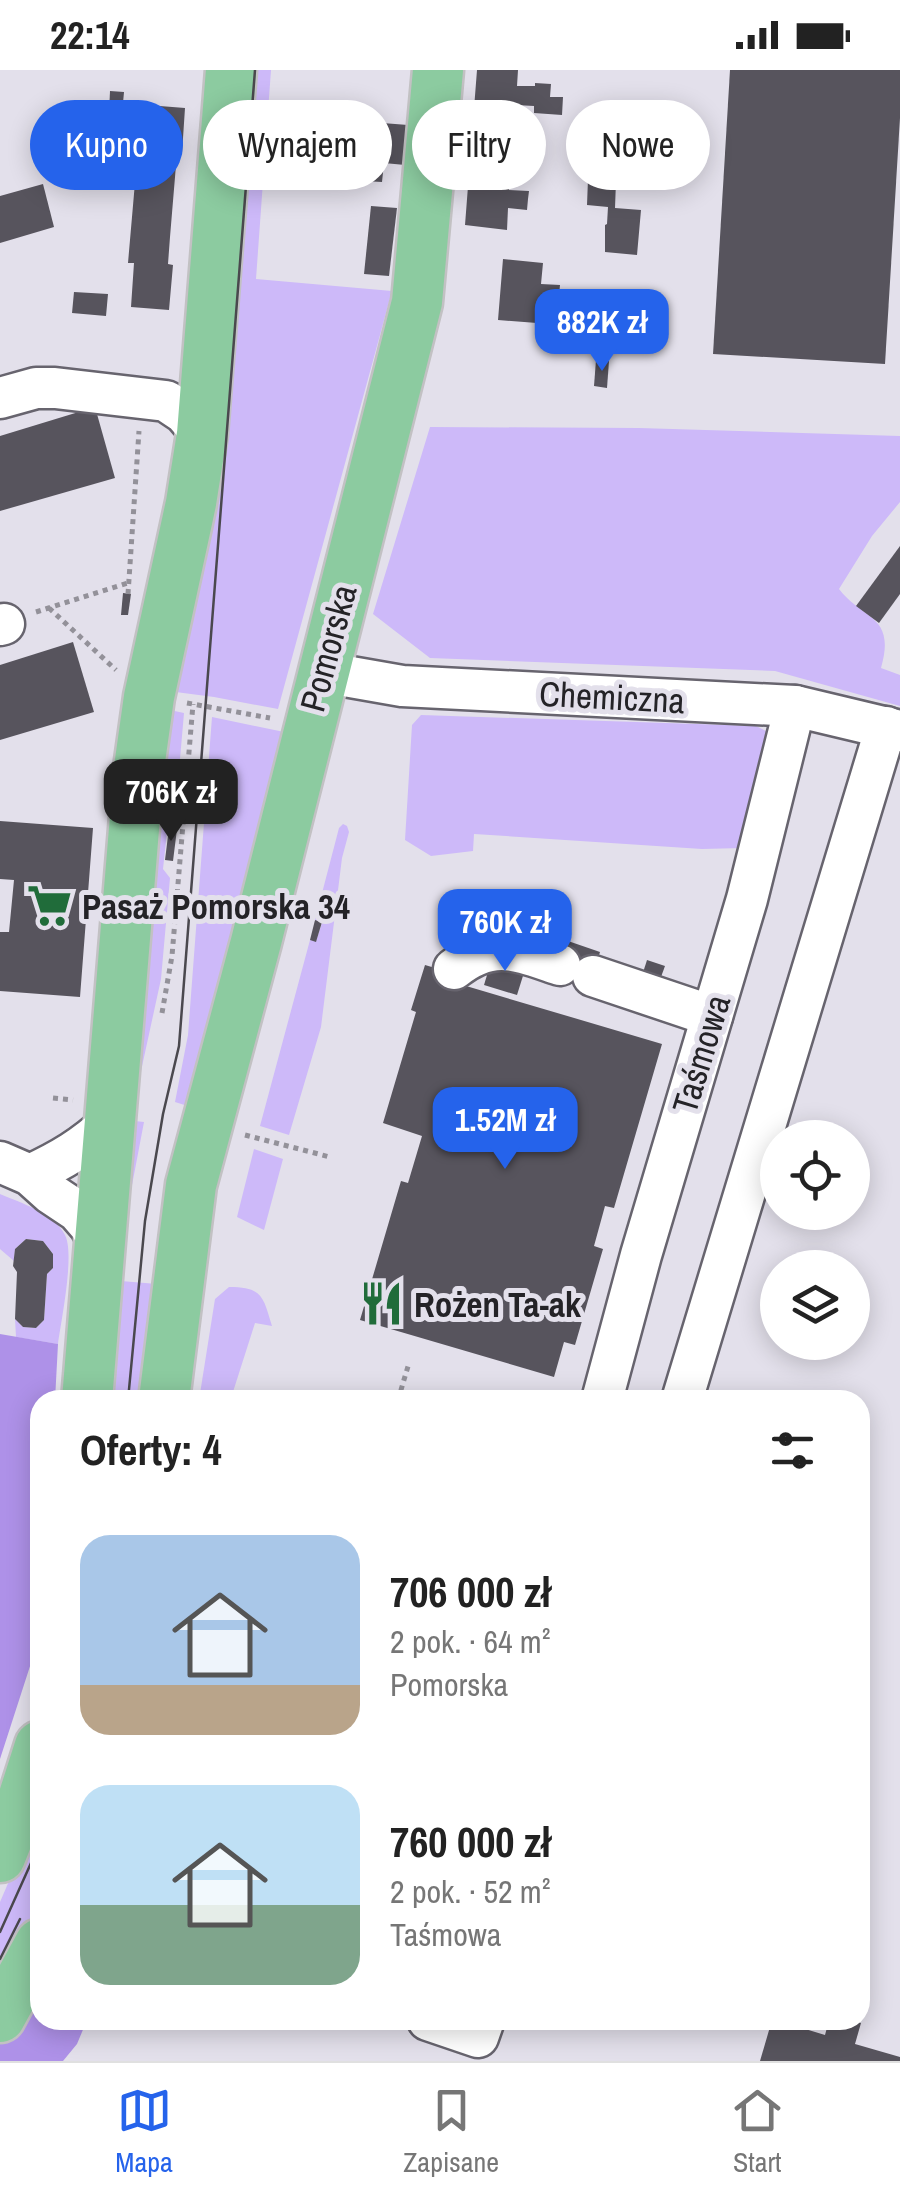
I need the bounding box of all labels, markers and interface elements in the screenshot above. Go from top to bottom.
text: 22:14 [50,10,130,61]
chip: Kupno [30,100,183,190]
chip: Wynajem [203,100,392,190]
chip: Filtry [412,100,546,190]
chip: Nowe [566,100,710,190]
pin: 882K zł [510,289,694,374]
text: 882K zł [557,300,647,343]
street label: Pomorska [289,579,367,716]
street label: Chemiczna [538,670,686,724]
pin: 706K zł [79,759,263,844]
text: 706K zł [126,770,216,813]
supermarket icon: Pasaż Pomorska 34 [25,882,73,930]
place label: Pasaż Pomorska 34 [82,883,350,930]
pin: 760K zł [413,889,597,974]
text: 760K zł [460,900,550,943]
street label: Taśmowa [661,989,741,1119]
pin: 1.52M zł [402,1087,608,1172]
text: 1.52M zł [455,1098,555,1141]
map controls [760,1120,870,1360]
button: locate [760,1120,870,1230]
button: layers [760,1250,870,1360]
restaurant icon: Rożen Ta-ak [357,1280,405,1328]
place label: Rożen Ta-ak [414,1281,581,1328]
text: Oferty: 4 [80,1422,222,1478]
icon: filters [765,1423,820,1478]
text: 706 000 zł [390,1564,551,1620]
icon: home [160,1575,280,1695]
text: 2 pok. · 64 m² [390,1620,550,1663]
text: Pomorska [390,1663,508,1706]
text: 760 000 zł [390,1814,551,1870]
icon: home [160,1825,280,1945]
text: 2 pok. · 52 m² [390,1870,550,1913]
text: Taśmowa [390,1913,501,1956]
tab: Mapa [115,2083,173,2181]
tab: Zapisane [403,2083,499,2181]
tab: Start [730,2083,785,2181]

